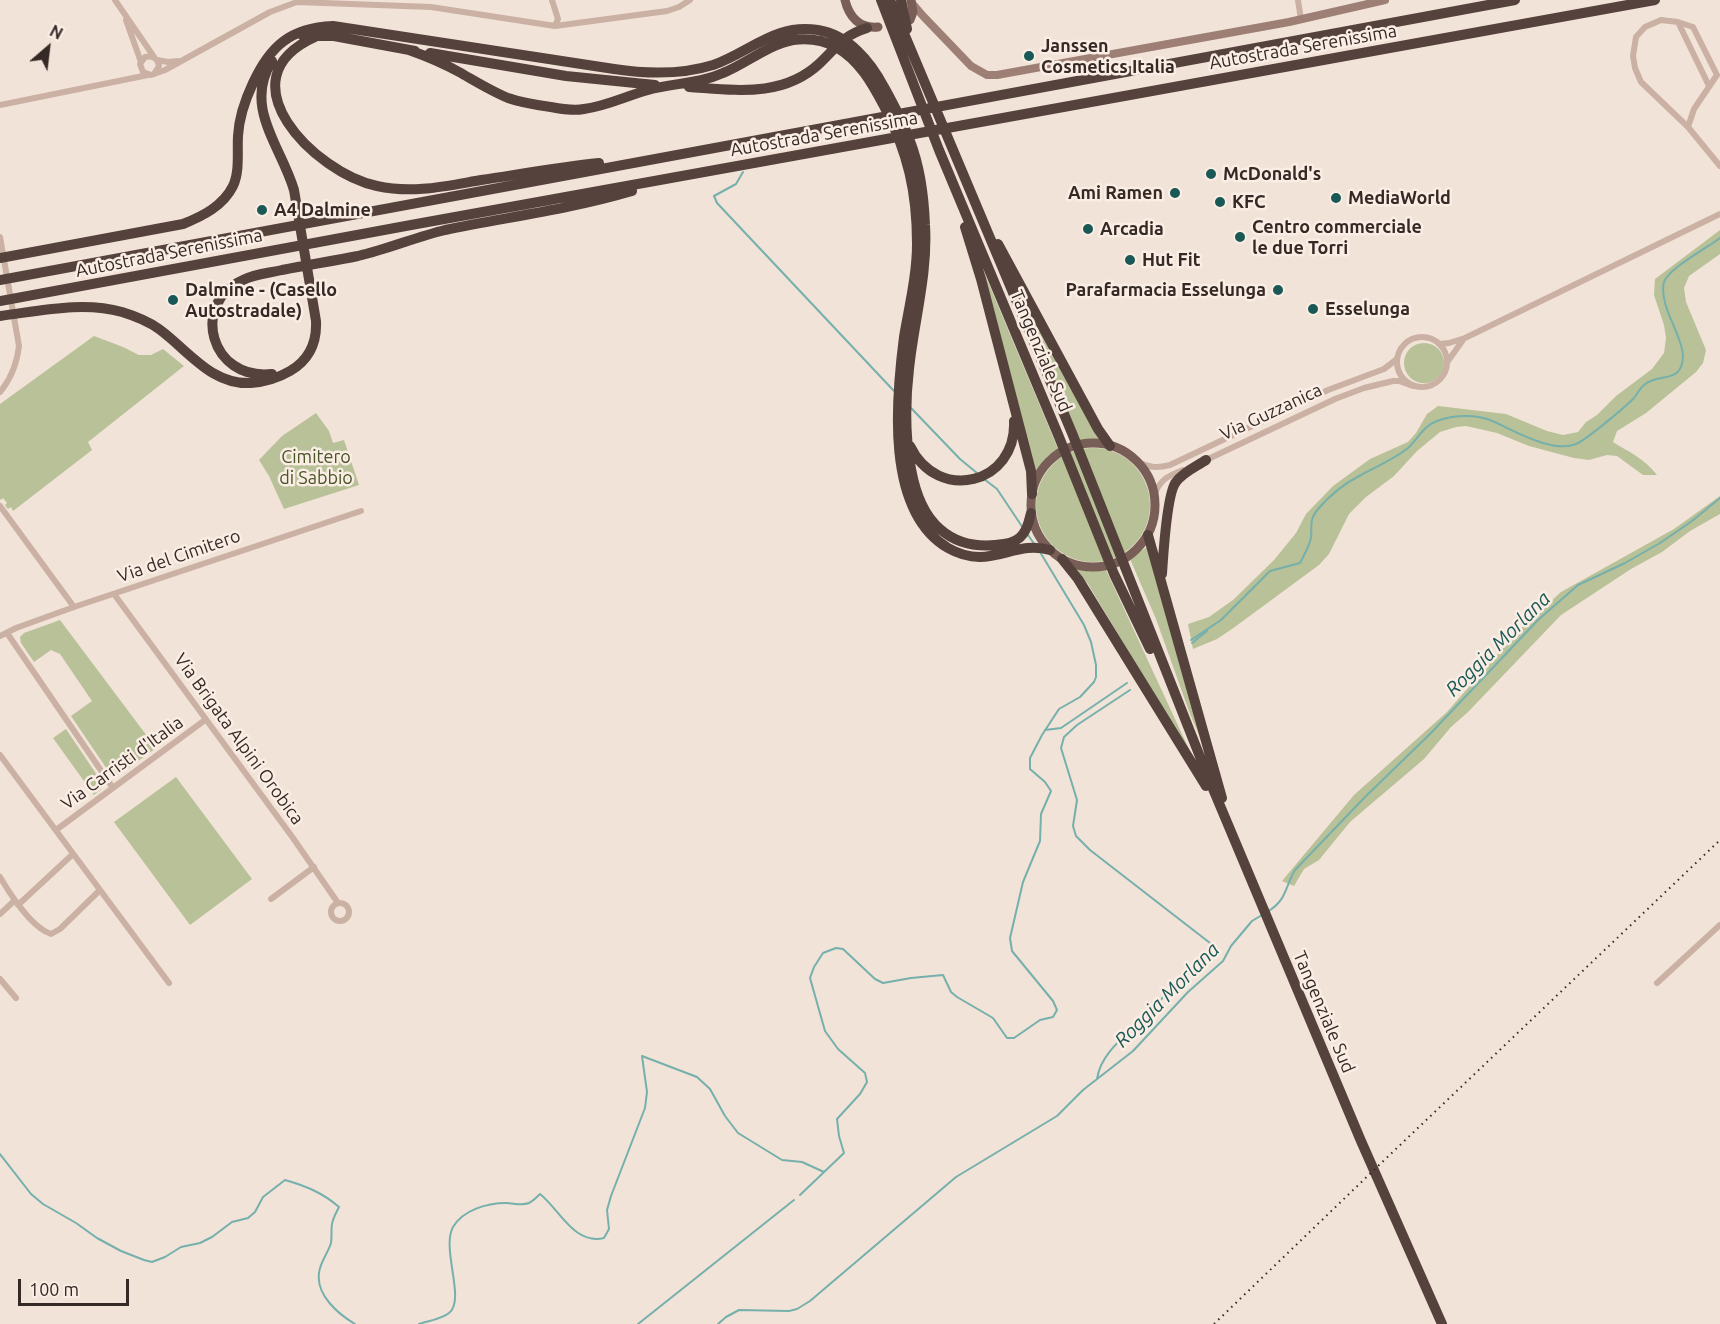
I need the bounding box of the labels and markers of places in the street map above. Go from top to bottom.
place label: Janssen Cosmetics Italia [1041,35,1175,78]
marker: Janssen Cosmetics Italia [1022,49,1036,63]
place label: McDonald's [1223,163,1321,185]
marker: McDonald's [1204,167,1218,181]
place label: Ami Ramen [1068,182,1163,204]
marker: Ami Ramen [1168,186,1182,200]
place label: MediaWorld [1348,187,1451,209]
place label: KFC [1232,191,1265,213]
marker: MediaWorld [1329,191,1343,205]
marker: KFC [1213,195,1227,209]
place label: A4 Dalmine [274,199,371,221]
marker: A4 Dalmine [255,203,269,217]
place label: Centro commerciale le due Torri [1252,216,1422,258]
place label: Arcadia [1100,218,1164,240]
marker: Arcadia [1081,222,1095,236]
marker: Centro commerciale le due Torri [1233,230,1247,244]
place label: Hut Fit [1142,249,1200,271]
marker: Hut Fit [1123,253,1137,267]
place label: Dalmine - (Casello Autostradale) [185,279,337,322]
place label: Parafarmacia Esselunga [1066,279,1266,301]
marker: Parafarmacia Esselunga [1271,283,1285,297]
marker: Dalmine - (Casello Autostradale) [166,293,180,307]
place label: Esselunga [1325,298,1410,320]
marker: Esselunga [1306,302,1320,316]

